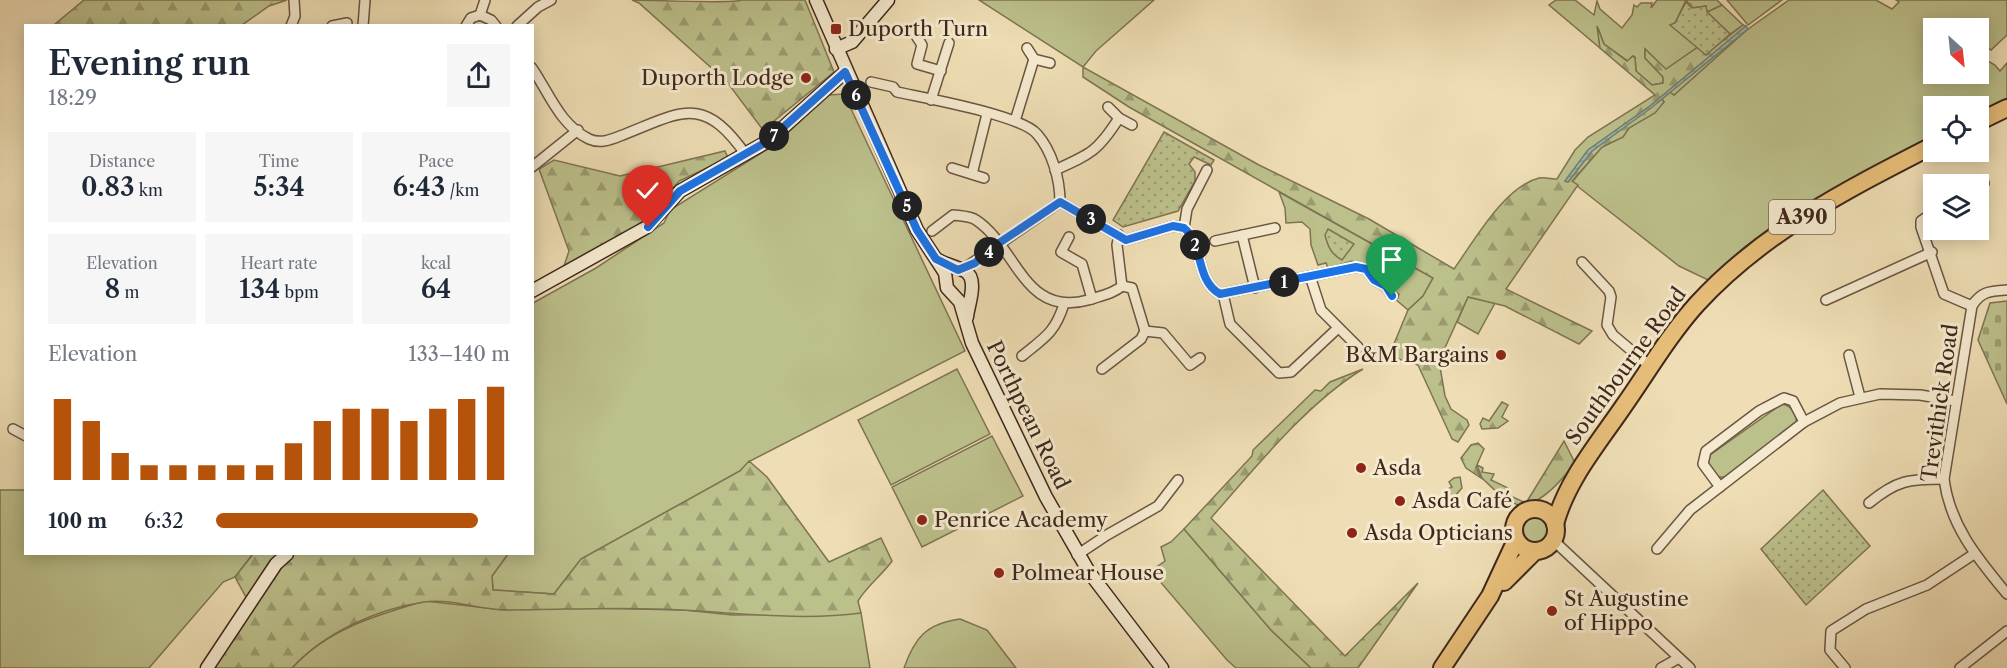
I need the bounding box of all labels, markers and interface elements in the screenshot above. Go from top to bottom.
place label: Duporth Turn [848,16,988,41]
north arrow [1923,18,1989,84]
map controls [1923,18,1989,240]
marker: Duporth Turn [829,22,843,36]
text: Evening run [48,43,250,84]
button: share [447,44,510,107]
place label: Duporth Lodge [641,65,794,90]
marker: Duporth Lodge [799,71,813,85]
pin: 6 [841,80,871,110]
text: 6 [851,85,861,105]
text: 18:29 [48,86,97,110]
button: locate [1923,96,1989,162]
pin: 7 [759,121,789,151]
text: 7 [770,126,778,146]
text: Distance [89,151,155,171]
text: Time [259,151,299,171]
text: Pace [418,151,454,171]
pin [622,165,673,227]
text: 0.83 [81,171,135,203]
text: 5:34 [253,171,305,203]
text: 6:43 [392,171,445,203]
icon: check [631,174,664,207]
button: layers [1923,174,1989,240]
text: km [135,180,163,200]
text: /km [445,180,480,200]
pin: 5 [892,191,922,221]
text: 5 [903,196,911,216]
road number: A390 [1769,200,1835,234]
pin: 3 [1076,204,1106,234]
text: 3 [1086,209,1096,229]
pin: 2 [1180,230,1210,260]
pin [1366,234,1417,296]
text: 2 [1190,235,1200,255]
pin: 4 [974,237,1004,267]
text: 4 [984,242,994,262]
icon: arrive [1375,243,1408,276]
text: Elevation [86,253,158,273]
text: Heart rate [240,253,318,273]
text: kcal [421,253,451,273]
pin: 1 [1269,267,1299,297]
text: 1 [1280,272,1288,292]
text: 8 [105,273,120,305]
text: 134 [239,273,280,305]
text: 64 [421,273,451,305]
text: m [120,282,139,302]
text: bpm [280,282,319,302]
street label: Southbourne Road [1560,282,1691,449]
street label: Trevithick Road [1916,322,1963,484]
street label: Porthpean Road [982,336,1075,493]
text: Elevation [48,342,137,366]
text: 133–140 m [408,342,510,366]
place label: B&M Bargains [1345,342,1489,367]
marker: B&M Bargains [1494,348,1508,362]
place label: Asda [1372,455,1422,480]
marker: Asda [1354,461,1368,475]
place label: Asda Café [1411,488,1512,513]
marker: Asda Café [1393,494,1407,508]
place label: Penrice Academy [934,507,1108,532]
text: 100 m [48,509,107,533]
text: 6:32 [144,509,184,533]
marker: Penrice Academy [915,513,929,527]
place label: Asda Opticians [1363,520,1513,545]
marker: Asda Opticians [1345,526,1359,540]
place label: Polmear House [1011,560,1164,585]
marker: Polmear House [992,566,1006,580]
place label: St Augustine of Hippo [1564,586,1689,635]
marker: St Augustine of Hippo [1545,604,1559,618]

